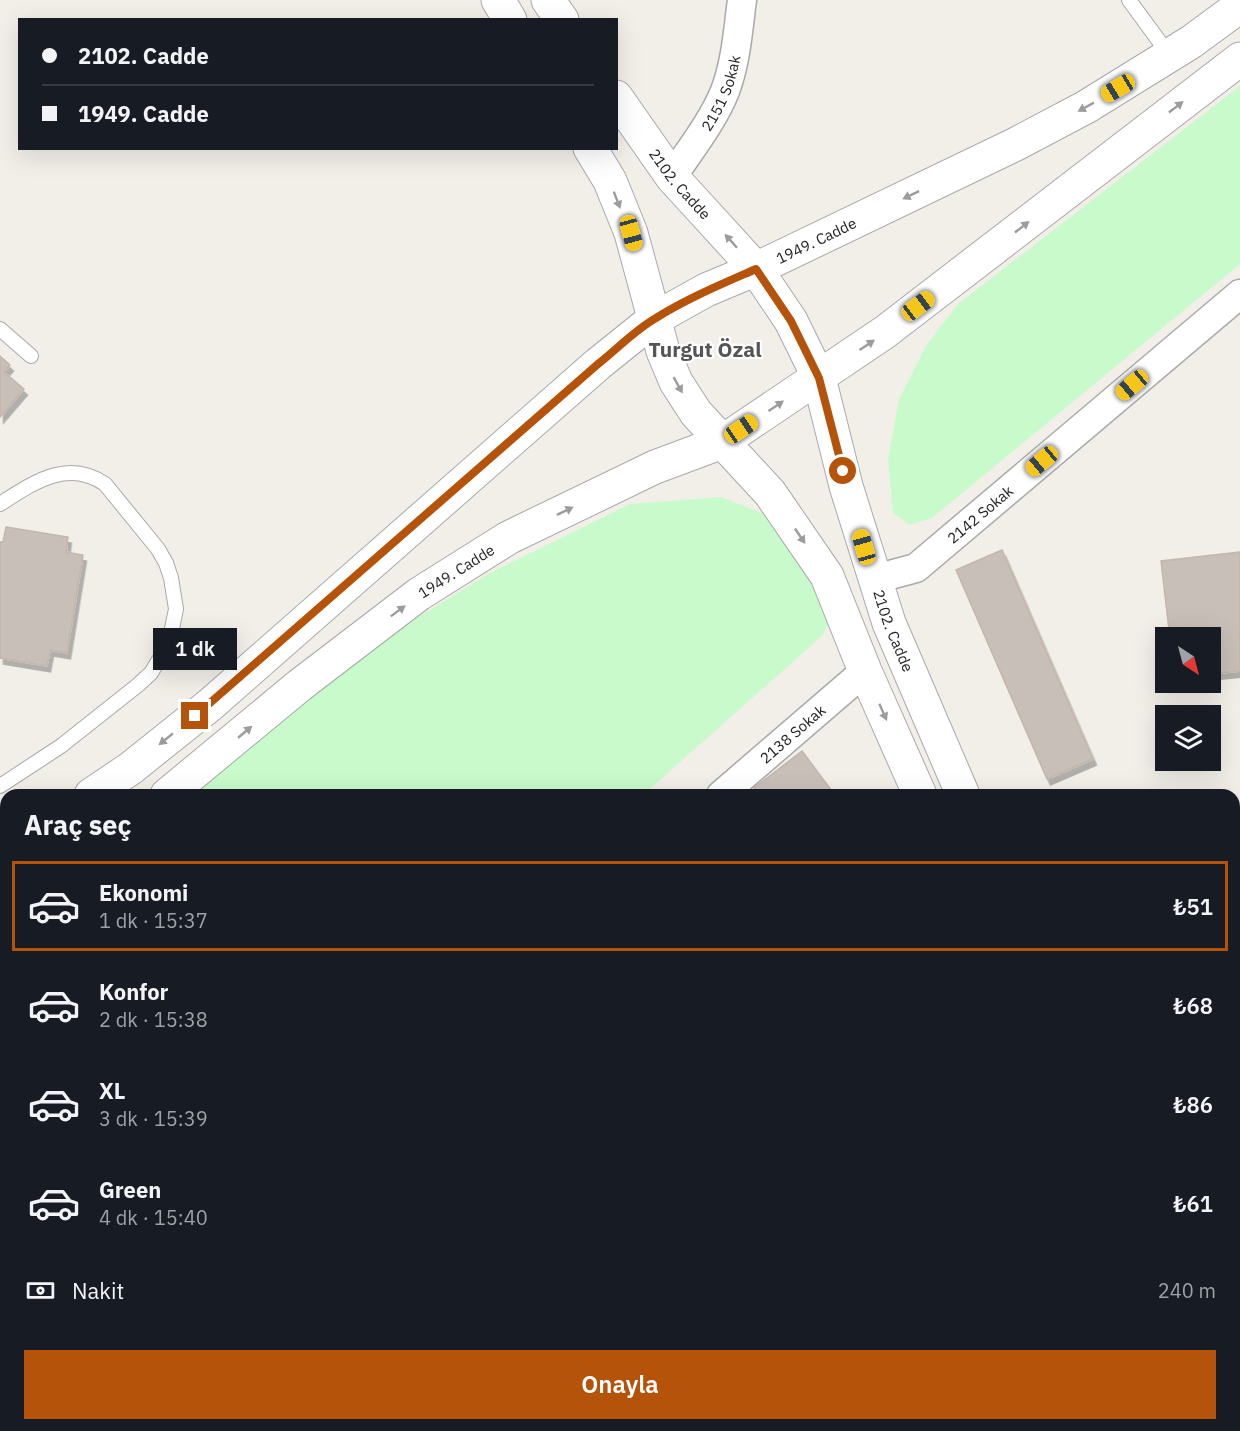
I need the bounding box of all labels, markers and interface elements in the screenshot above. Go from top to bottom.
text: 2102. Cadde [78,41,209,70]
street label: 2151 Sokak [697,53,744,134]
car [1098,71,1138,105]
text: 1949. Cadde [78,99,209,128]
one-way arrow [1168,101,1184,114]
one-way arrow [1077,102,1094,112]
street label: 2102. Cadde [645,145,715,223]
one-way arrow [903,190,920,199]
one-way arrow [613,191,623,209]
car [618,213,644,253]
street label: 1949. Cadde [773,213,859,268]
one-way arrow [1014,220,1030,233]
one-way arrow [725,234,738,249]
car [898,288,938,324]
district label: Turgut Özal [648,335,762,363]
one-way arrow [858,339,874,351]
car [1112,367,1152,403]
one-way arrow [673,376,683,393]
one-way arrow [768,401,784,412]
car [721,411,761,447]
car [1022,443,1062,479]
route start [829,457,856,484]
street label: 2142 Sokak [943,481,1017,547]
one-way arrow [556,506,573,515]
car [850,527,878,567]
one-way arrow [794,528,805,544]
street label: 1949. Cadde [414,540,498,602]
street label: 2102. Cadde [870,587,918,675]
one-way arrow [390,605,405,617]
north arrow [1155,627,1221,693]
map controls [1155,627,1221,771]
callout: 1 dk [153,629,237,671]
text: 1 dk [175,635,215,662]
street label: 2138 Sokak [756,700,829,767]
route end [181,702,208,729]
one-way arrow [878,703,888,721]
button: layers [1155,705,1221,771]
one-way arrow [237,725,253,738]
one-way arrow [159,733,174,745]
text: Araç seç [24,807,131,842]
text: Ekonomi [99,878,188,907]
icon: car [27,879,81,933]
text: ₺51 [1173,892,1213,921]
text: 1 dk · 15:37 [99,907,208,934]
text: Konfor [99,977,168,1006]
icon: car [27,978,81,1032]
text: ₺68 [1173,991,1213,1020]
text: 2 dk · 15:38 [99,1006,208,1033]
text: XL [99,1076,125,1105]
icon: car [27,1077,81,1131]
text: ₺86 [1173,1090,1213,1119]
text: 3 dk · 15:39 [99,1105,208,1132]
text: Green [99,1175,161,1204]
icon: car [27,1176,81,1230]
text: ₺61 [1173,1189,1213,1218]
text: 4 dk · 15:40 [99,1204,208,1231]
icon: cash [24,1274,57,1307]
text: Nakit [72,1276,124,1305]
text: 240 m [1158,1277,1216,1304]
button: Onayla [24,1350,1216,1419]

